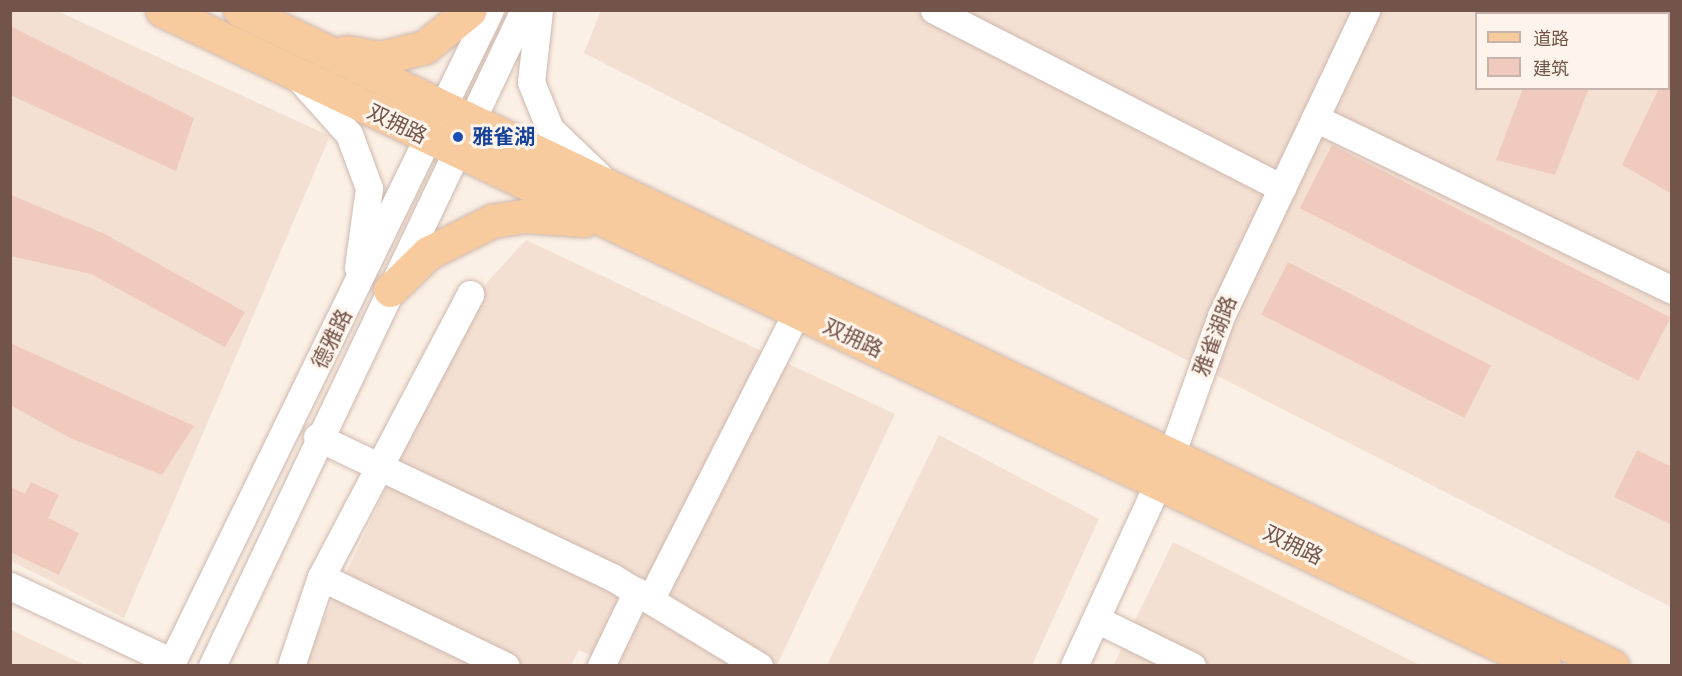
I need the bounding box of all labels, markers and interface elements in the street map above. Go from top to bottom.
legend [1475,12,1670,90]
text: 道路 [1533,27,1569,50]
text: 建筑 [1533,57,1569,80]
street label: 双拥路 [363,99,431,149]
place label: 雅雀湖 [472,124,535,150]
marker: 雅雀湖 [449,128,467,146]
street label: 雅雀湖路 [1188,292,1242,380]
street label: 德雅路 [307,305,357,373]
street label: 双拥路 [819,313,887,363]
street label: 双拥路 [1259,520,1327,570]

